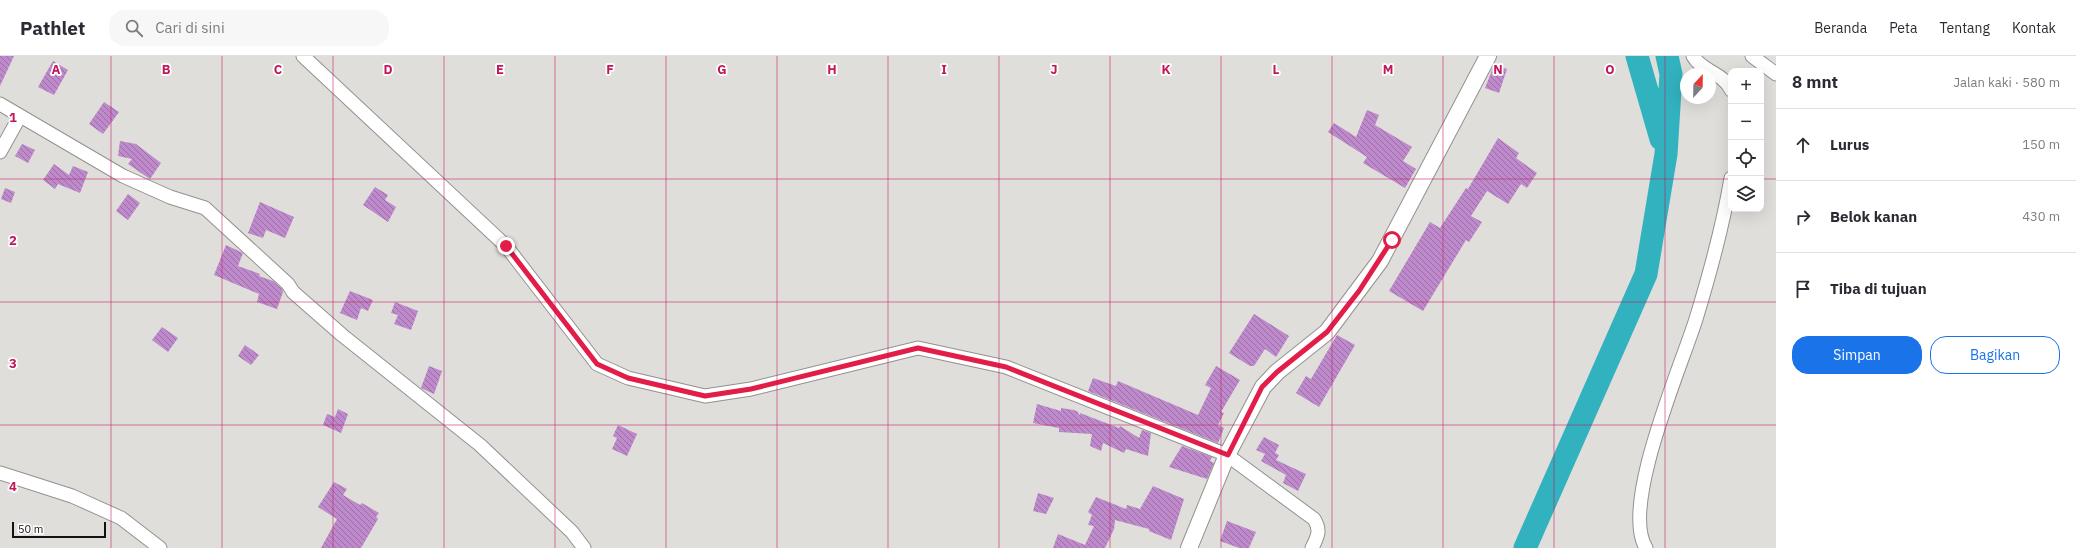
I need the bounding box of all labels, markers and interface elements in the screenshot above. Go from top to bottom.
search box [109,10,389,46]
text: Pathlet [20,16,85,40]
icon: search [123,17,145,39]
text: Cari di sini [155,18,225,37]
text: Beranda [1814,19,1867,37]
text: Peta [1889,19,1917,37]
text: Tentang [1939,19,1990,37]
text: Kontak [2012,19,2056,37]
text: A [52,61,61,78]
text: B [162,61,171,78]
text: C [274,61,283,78]
text: D [383,61,393,78]
text: E [496,61,504,78]
text: F [606,61,614,78]
text: G [717,61,727,78]
text: H [827,61,837,78]
text: I [941,61,947,78]
text: J [1050,61,1058,78]
text: K [1161,61,1171,78]
text: L [1273,61,1280,78]
text: M [1383,61,1393,78]
text: N [1493,61,1503,78]
text: O [1605,61,1615,78]
north arrow [1680,68,1716,104]
map controls [1728,68,1764,212]
button: + [1728,68,1764,104]
text: 8 mnt [1792,71,1838,93]
text: Jalan kaki · 580 m [1953,74,2060,91]
button: − [1728,104,1764,140]
text: 1 [9,109,17,126]
icon: ahead [1792,134,1814,156]
text: Lurus [1830,135,1869,154]
text: 150 m [2022,136,2060,153]
button: locate [1728,140,1764,176]
button: layers [1728,176,1764,212]
icon: right [1792,206,1814,228]
text: Belok kanan [1830,207,1917,226]
text: 430 m [2022,208,2060,225]
route start [1383,231,1401,249]
text: 2 [9,232,17,249]
route end [497,237,515,255]
icon: arrive [1792,278,1814,300]
text: Tiba di tujuan [1830,279,1927,298]
button: Simpan [1792,336,1922,374]
button: Bagikan [1930,336,2060,374]
text: 3 [9,355,17,372]
text: 4 [9,478,17,495]
scale bar [12,520,106,539]
text: 50 m [18,522,43,536]

